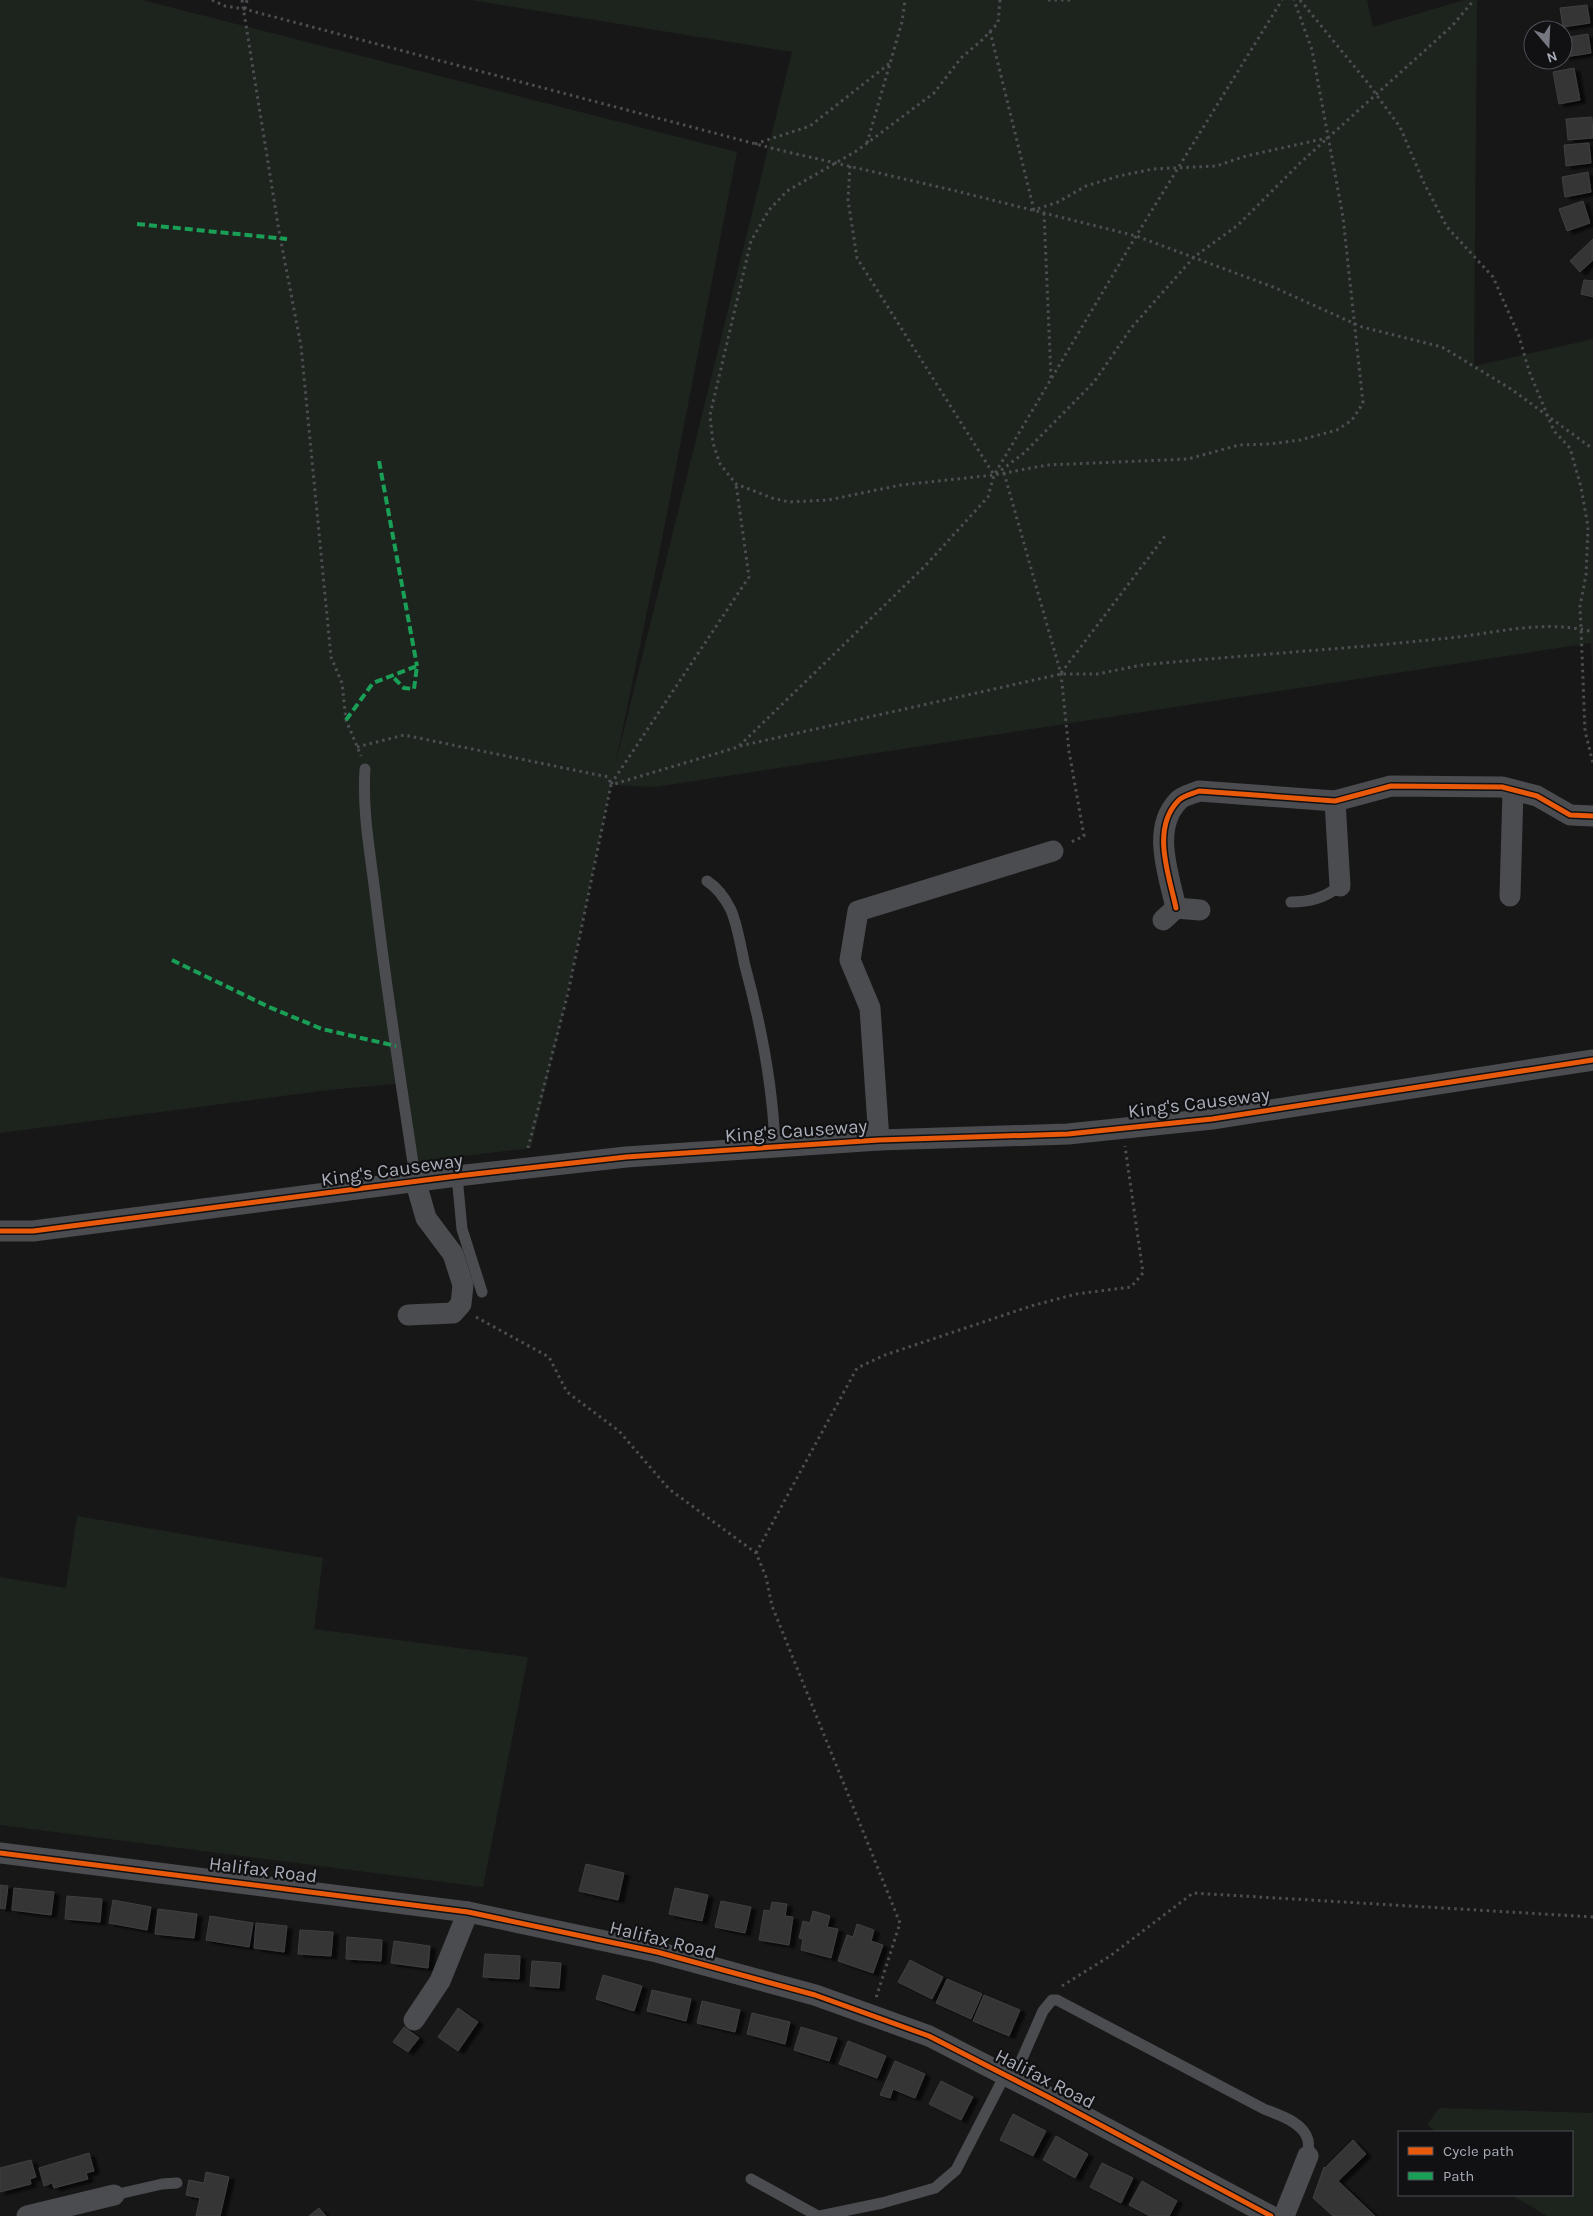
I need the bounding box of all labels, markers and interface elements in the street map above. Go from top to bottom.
north arrow [1523,20,1573,70]
text: N [1545,47,1560,66]
street label: King's Causeway [1127,1083,1271,1123]
street label: King's Causeway [724,1115,868,1147]
street label: King's Causeway [320,1149,464,1191]
street label: Halifax Road [208,1852,318,1888]
street label: Halifax Road [607,1916,719,1964]
street label: Halifax Road [991,2044,1099,2114]
legend [1398,2131,1573,2196]
text: Cycle path [1443,2142,1514,2160]
text: Path [1443,2167,1474,2185]

